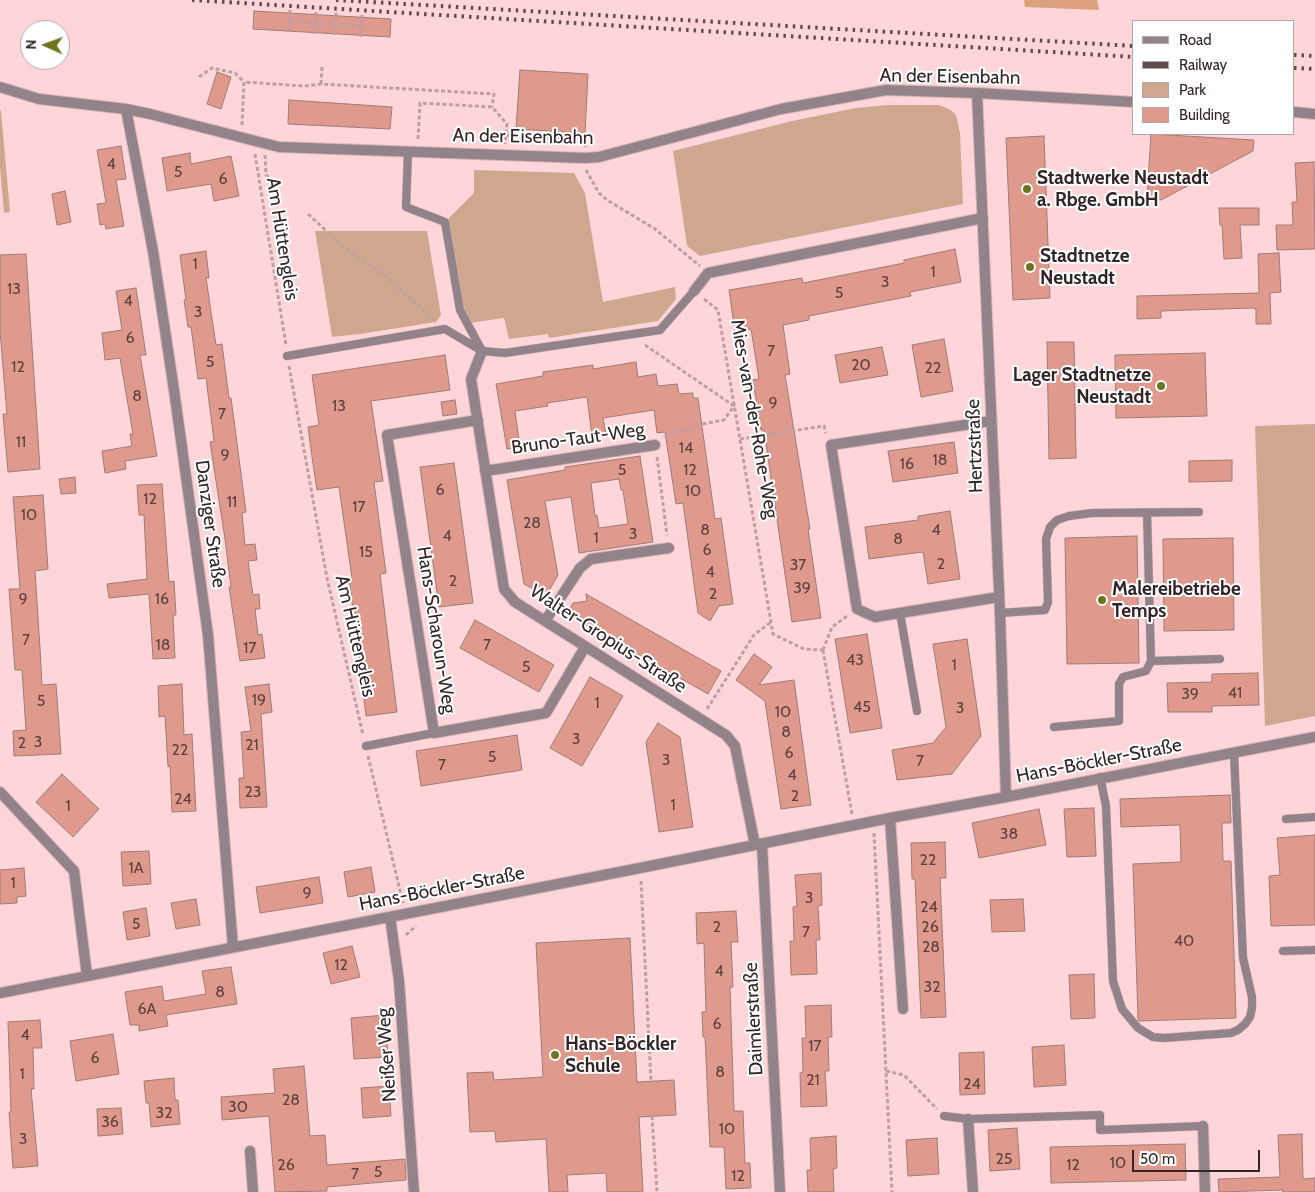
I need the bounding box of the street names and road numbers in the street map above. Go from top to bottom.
street label: An der Eisenbahn [879,64,1021,90]
street label: An der Eisenbahn [452,124,594,150]
street label: Am Hüttengleis [261,176,303,302]
street label: Mies-van-der-Rohe-Weg [725,318,783,520]
street label: Hertzstraße [962,399,988,493]
street label: Bruno-Taut-Weg [510,418,646,460]
street label: Danziger Straße [190,459,230,589]
street label: Hans-Scharoun-Weg [412,545,460,715]
street label: Am Hüttengleis [330,573,380,699]
street label: Walter-Gropius-Straße [525,580,691,698]
street label: Hans-Böckler-Straße [1014,734,1184,788]
street label: Hans-Böckler-Straße [357,862,527,916]
street label: Daimlerstraße [740,962,768,1076]
street label: Neißer Weg [372,1007,402,1103]

